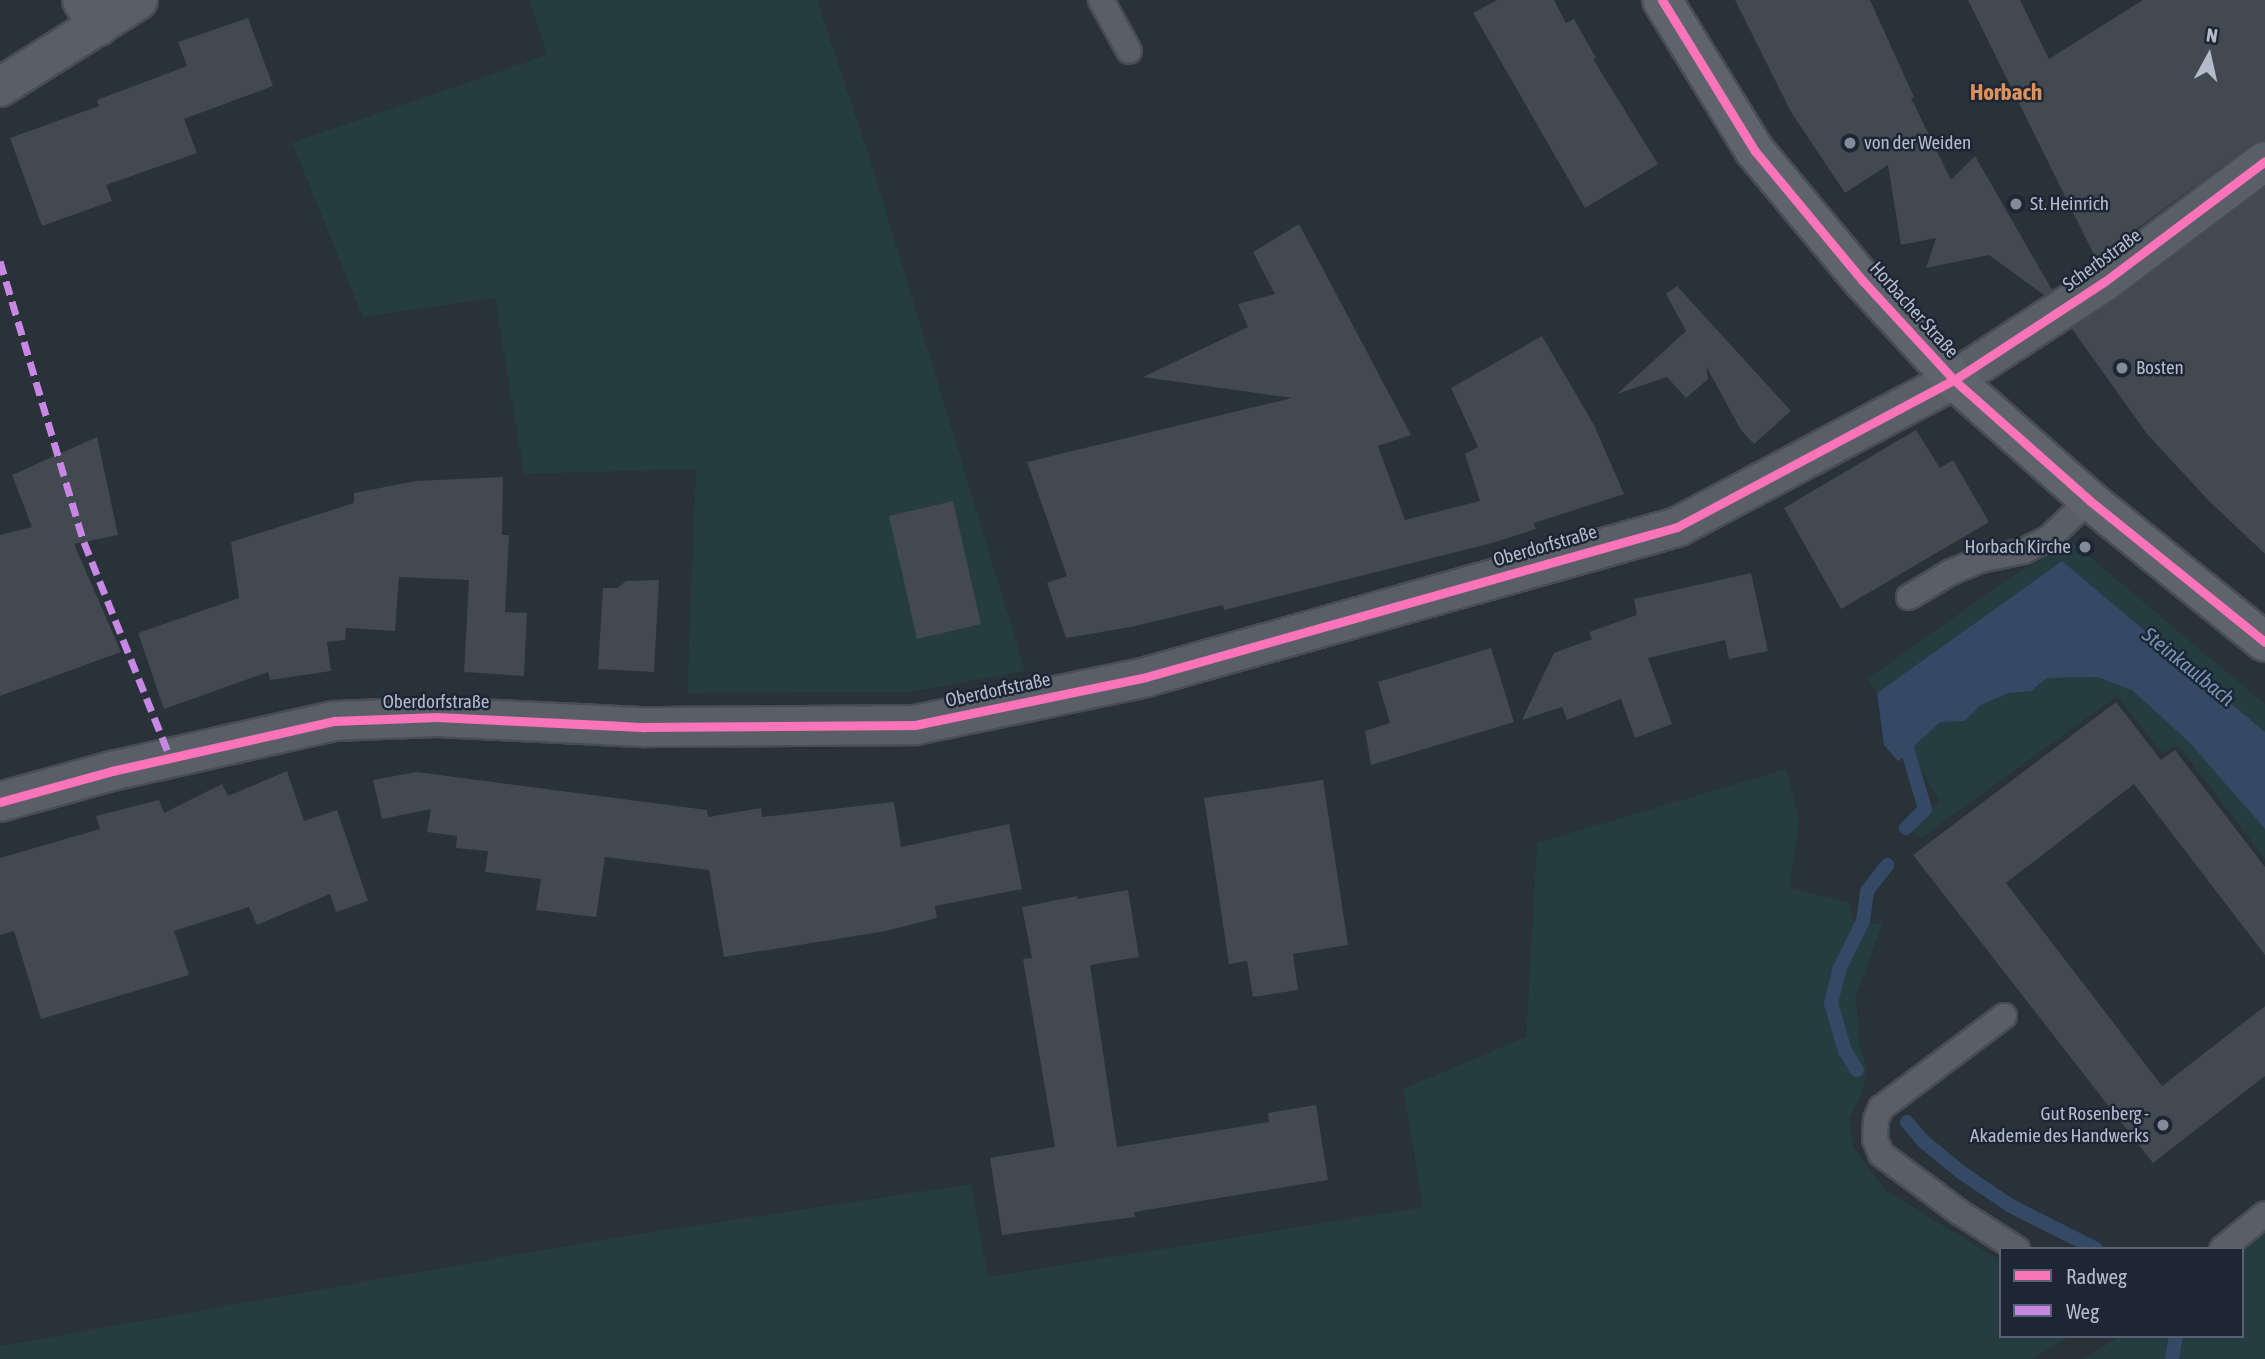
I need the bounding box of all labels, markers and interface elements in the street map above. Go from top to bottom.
north arrow [2174,21,2244,91]
text: N [2205,24,2219,47]
district label: Horbach [1970,78,2042,106]
place label: von der Weiden [1864,132,1971,154]
marker: von der Weiden [1842,135,1858,151]
place label: St. Heinrich [2030,193,2109,215]
marker: St. Heinrich [2008,196,2024,212]
street label: Scherbstraße [2058,224,2146,296]
street label: Horbacher Straße [1865,257,1963,363]
place label: Bosten [2136,357,2184,379]
marker: Bosten [2114,360,2130,376]
street label: Oberdorfstraße [1491,520,1599,572]
place label: Horbach Kirche [1965,536,2071,558]
marker: Horbach Kirche [2077,539,2093,555]
water label: Steinkaulbach [2138,621,2240,711]
street label: Oberdorfstraße [943,668,1053,712]
street label: Oberdorfstraße [383,691,489,713]
place label: Gut Rosenberg - Akademie des Handwerks [1970,1103,2149,1147]
marker: Gut Rosenberg - Akademie des Handwerks [2155,1117,2171,1133]
legend [1999,1247,2244,1338]
text: Radweg [2066,1264,2127,1288]
text: Weg [2066,1299,2099,1323]

